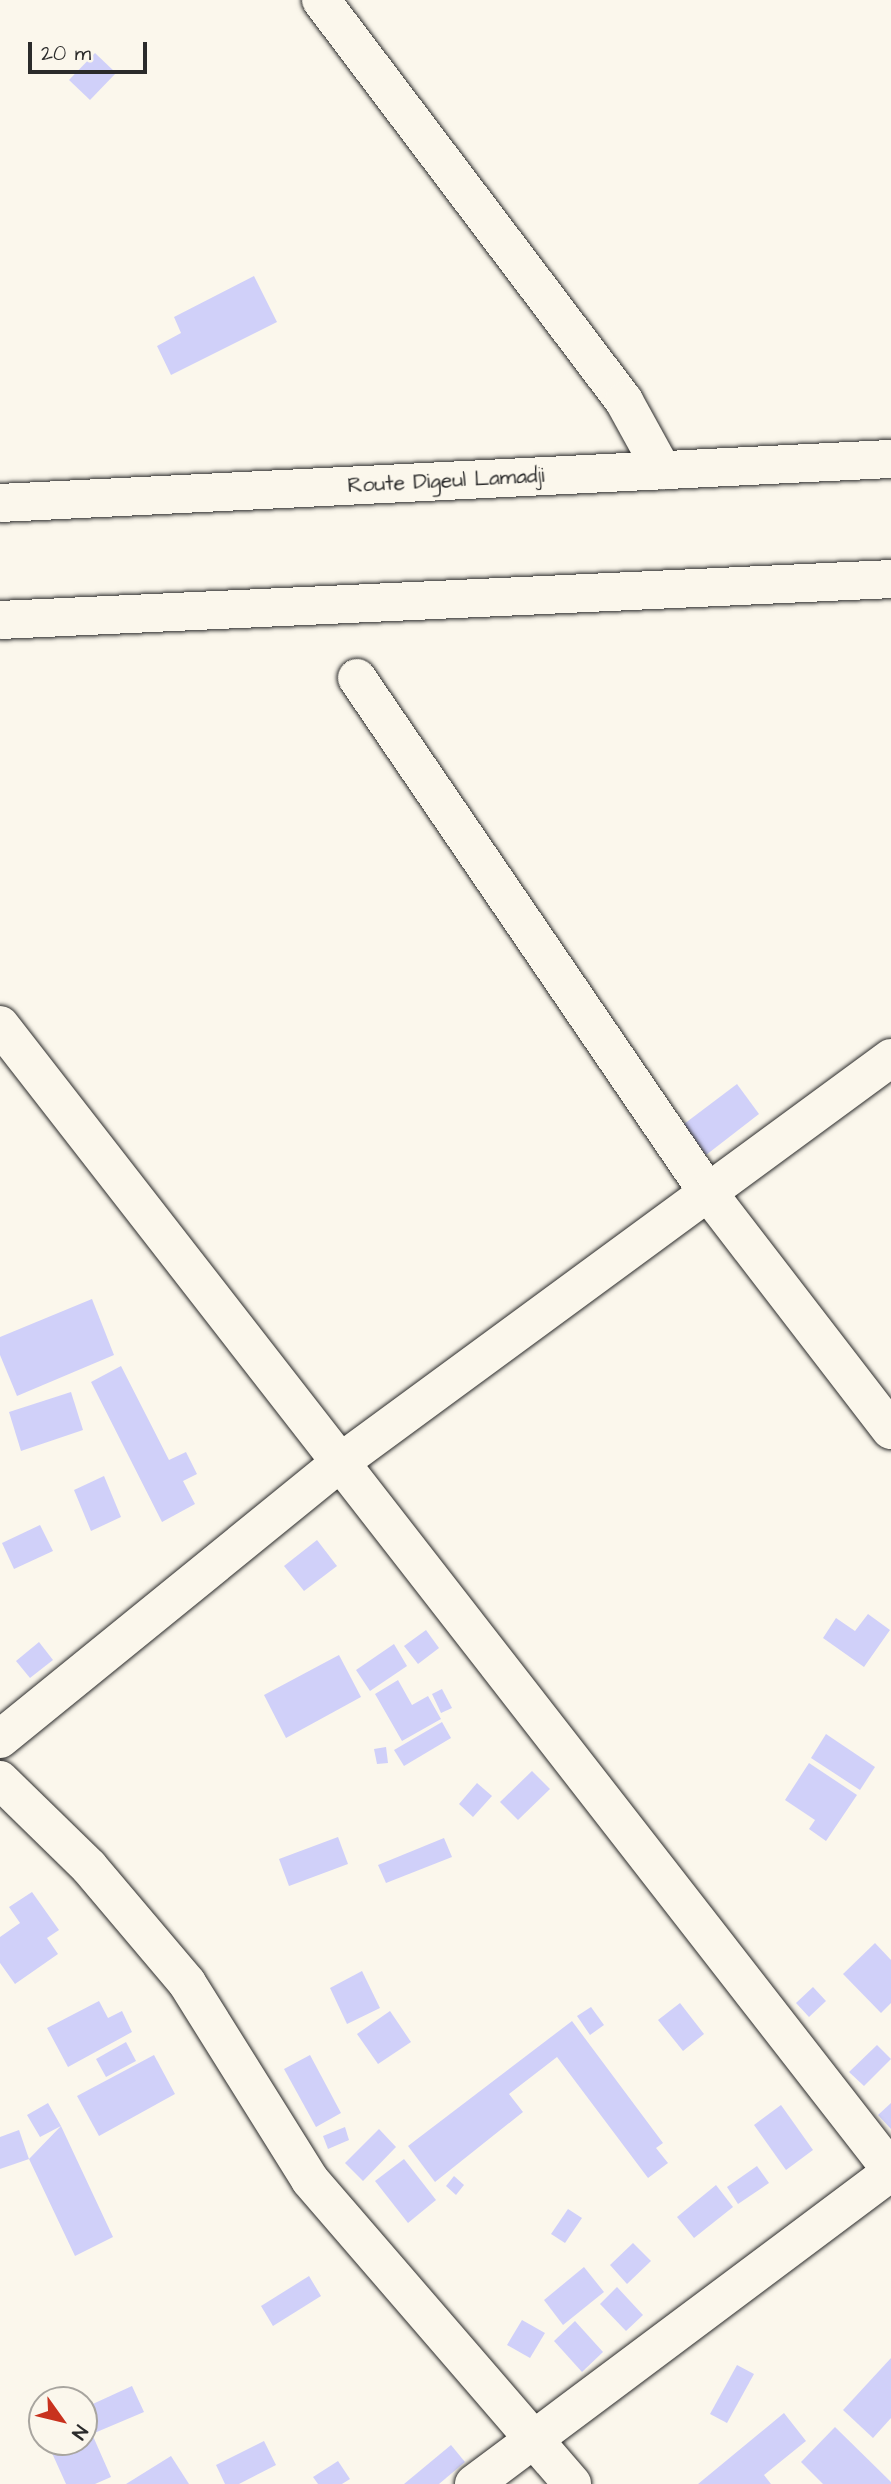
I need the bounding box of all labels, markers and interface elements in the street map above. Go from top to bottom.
scale bar [32,28,150,72]
text: 20 m [41,39,91,68]
street label: Route Digeul Lamadji [347,463,545,499]
north arrow [28,2386,98,2456]
text: N [65,2419,94,2444]

